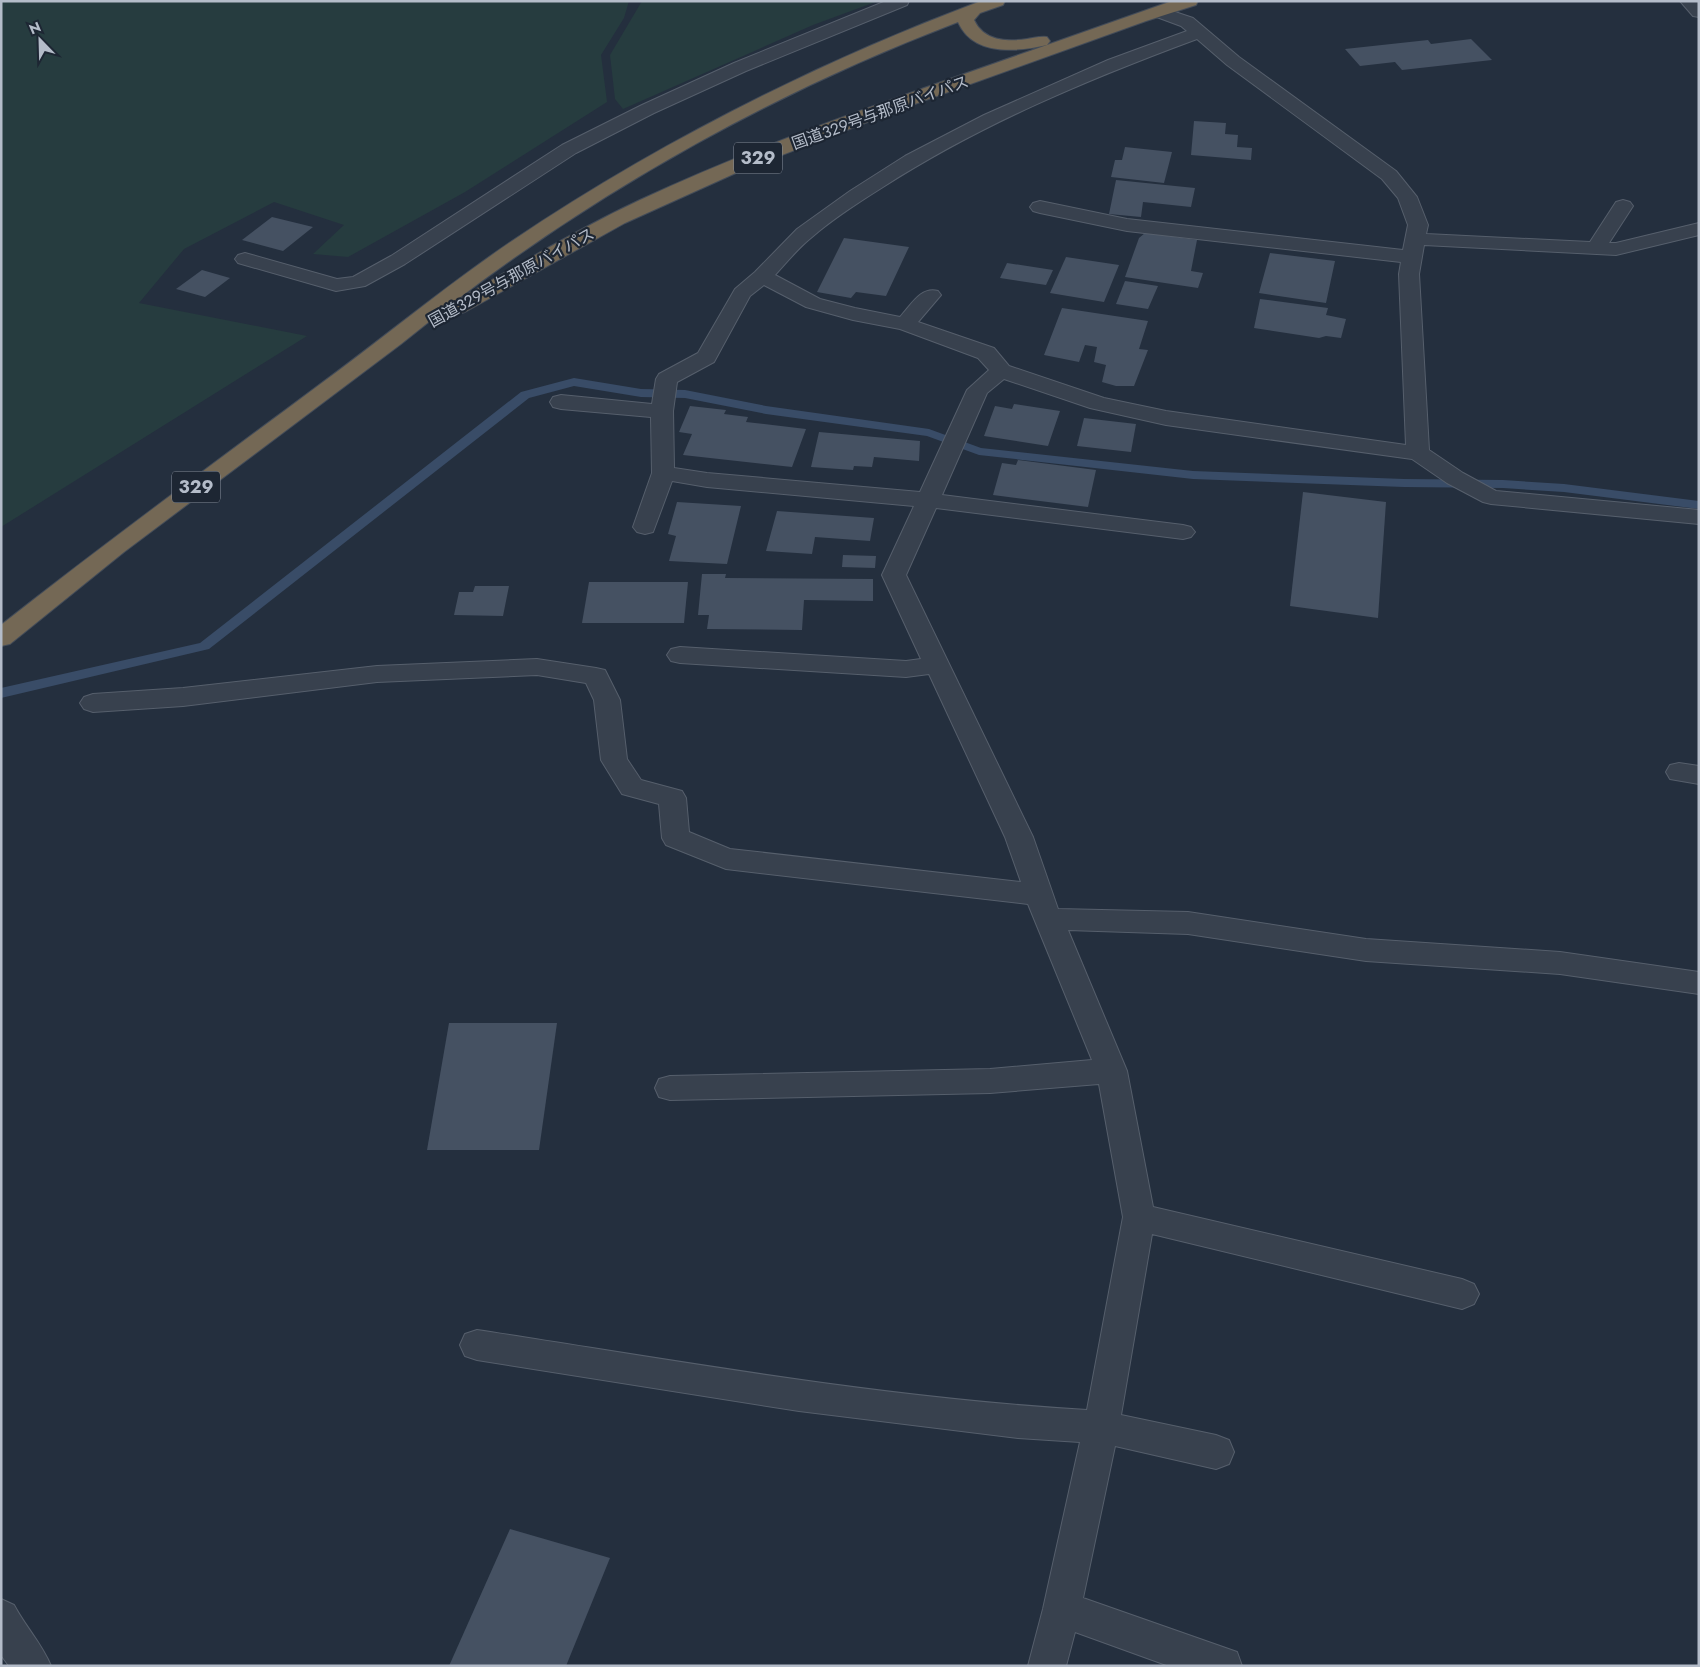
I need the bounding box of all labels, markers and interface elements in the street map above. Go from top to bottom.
north arrow [15,15,65,65]
text: N [26,17,44,39]
street label: 国道329号与那原バイパス [788,70,972,155]
road number: 329 [734,142,782,174]
street label: 国道329号与那原バイパス [424,222,598,333]
road number: 329 [172,472,220,502]

